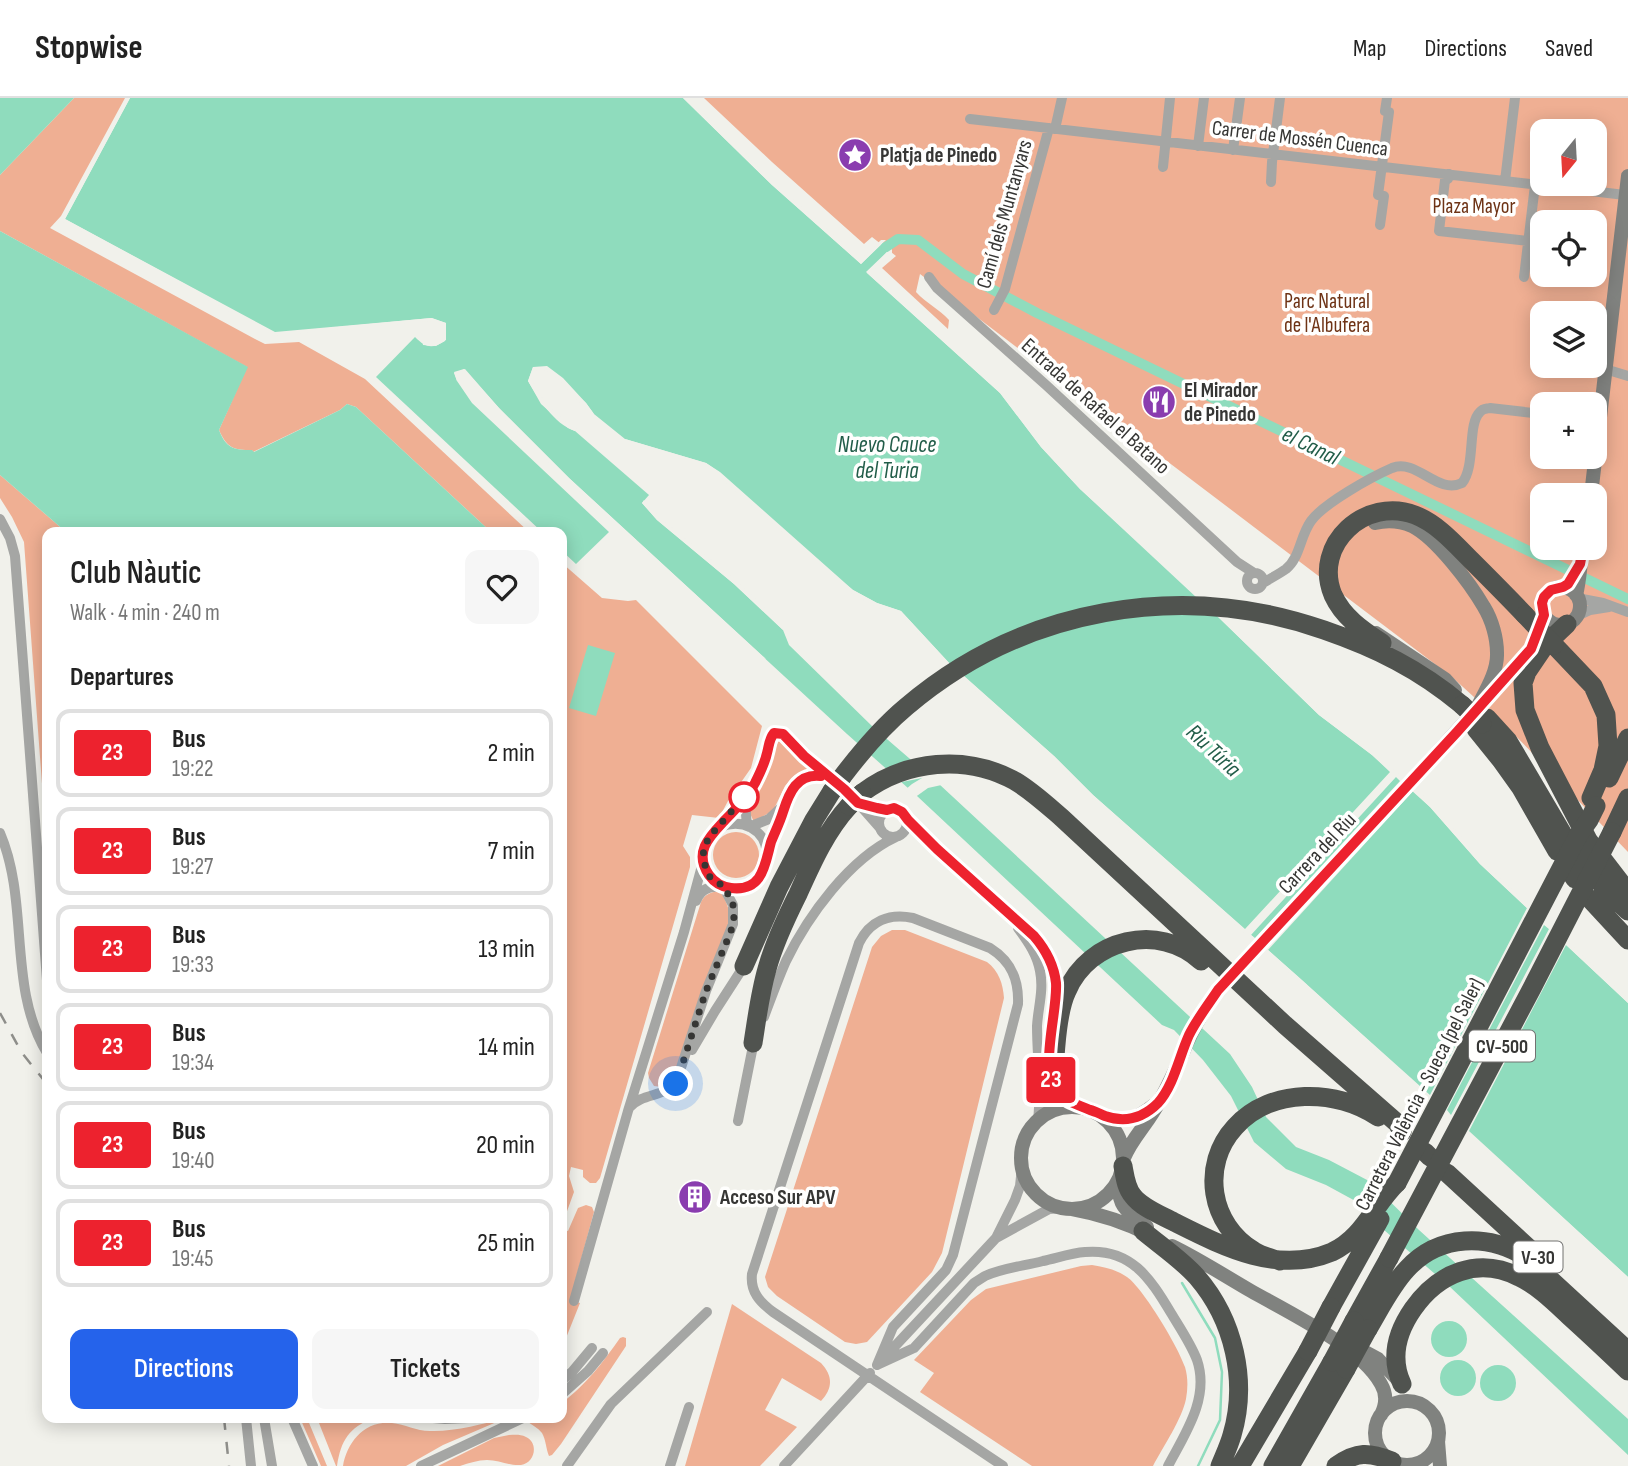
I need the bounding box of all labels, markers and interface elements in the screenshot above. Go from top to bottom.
text: Stopwise [35,28,143,68]
text: Map [1353,34,1386,63]
text: Directions [1424,34,1507,63]
text: Saved [1545,34,1593,63]
street label: Carrer de Mossén Cuenca [1210,115,1389,162]
north arrow [1530,119,1606,196]
map controls [1530,119,1607,560]
place icon: Platja de Pinedo [836,136,874,174]
street label: Camí dels Muntanyars [971,137,1038,291]
place label: Platja de Pinedo [880,143,997,168]
park label: Plaza Mayor [1433,194,1515,219]
button: locate [1530,210,1607,287]
park label: Parc Natural de l'Albufera [1284,289,1370,338]
button: layers [1530,301,1607,378]
street label: Entrada de Rafael el Batano [1016,333,1175,480]
place label: El Mirador de Pinedo [1184,378,1258,427]
restaurant icon: El Mirador de Pinedo [1140,383,1178,421]
button: + [1530,392,1607,469]
water label: el Canal [1277,420,1344,472]
water label: Nuevo Cauce del Turia [838,431,936,485]
button: − [1530,483,1607,560]
button: heart [465,550,539,624]
text: Club Nàutic [70,553,202,593]
text: Walk · 4 min · 240 m [70,599,220,627]
text: Departures [70,662,174,693]
water label: Riu Túria [1180,718,1247,783]
text: Bus [172,724,206,755]
text: 23 [102,738,123,767]
text: 2 min [487,738,535,769]
text: 19:22 [172,755,214,783]
unlabelled marker [729,782,759,812]
street label: Carrera del Riu [1273,808,1361,899]
text: Bus [172,822,206,853]
text: 23 [102,836,123,865]
text: 7 min [488,836,535,867]
text: 19:27 [172,853,213,881]
text: Bus [172,920,206,951]
text: 23 [102,934,123,963]
text: 13 min [478,934,535,965]
text: 19:33 [172,951,214,979]
street label: Carretera València - Sueca (pel Saler) [1350,974,1489,1215]
text: Bus [172,1018,206,1049]
road number: CV-500 [1469,1030,1535,1062]
text: 23 [102,1032,123,1061]
text: 14 min [478,1032,535,1063]
text: 19:34 [172,1049,214,1077]
line badge: 23 [1020,1057,1082,1103]
text: 23 [1040,1065,1062,1094]
your location [658,1066,693,1101]
text: Bus [172,1116,206,1147]
text: 23 [102,1130,123,1159]
text: 20 min [476,1130,535,1161]
text: 19:40 [172,1147,214,1175]
building icon: Acceso Sur APV [676,1178,714,1216]
place label: Acceso Sur APV [719,1185,836,1210]
text: Bus [172,1214,206,1245]
text: 23 [102,1228,123,1257]
text: 25 min [477,1228,535,1259]
road number: V-30 [1514,1242,1562,1273]
text: 19:45 [172,1245,214,1273]
button: Directions [70,1329,298,1409]
button: Tickets [312,1329,539,1409]

